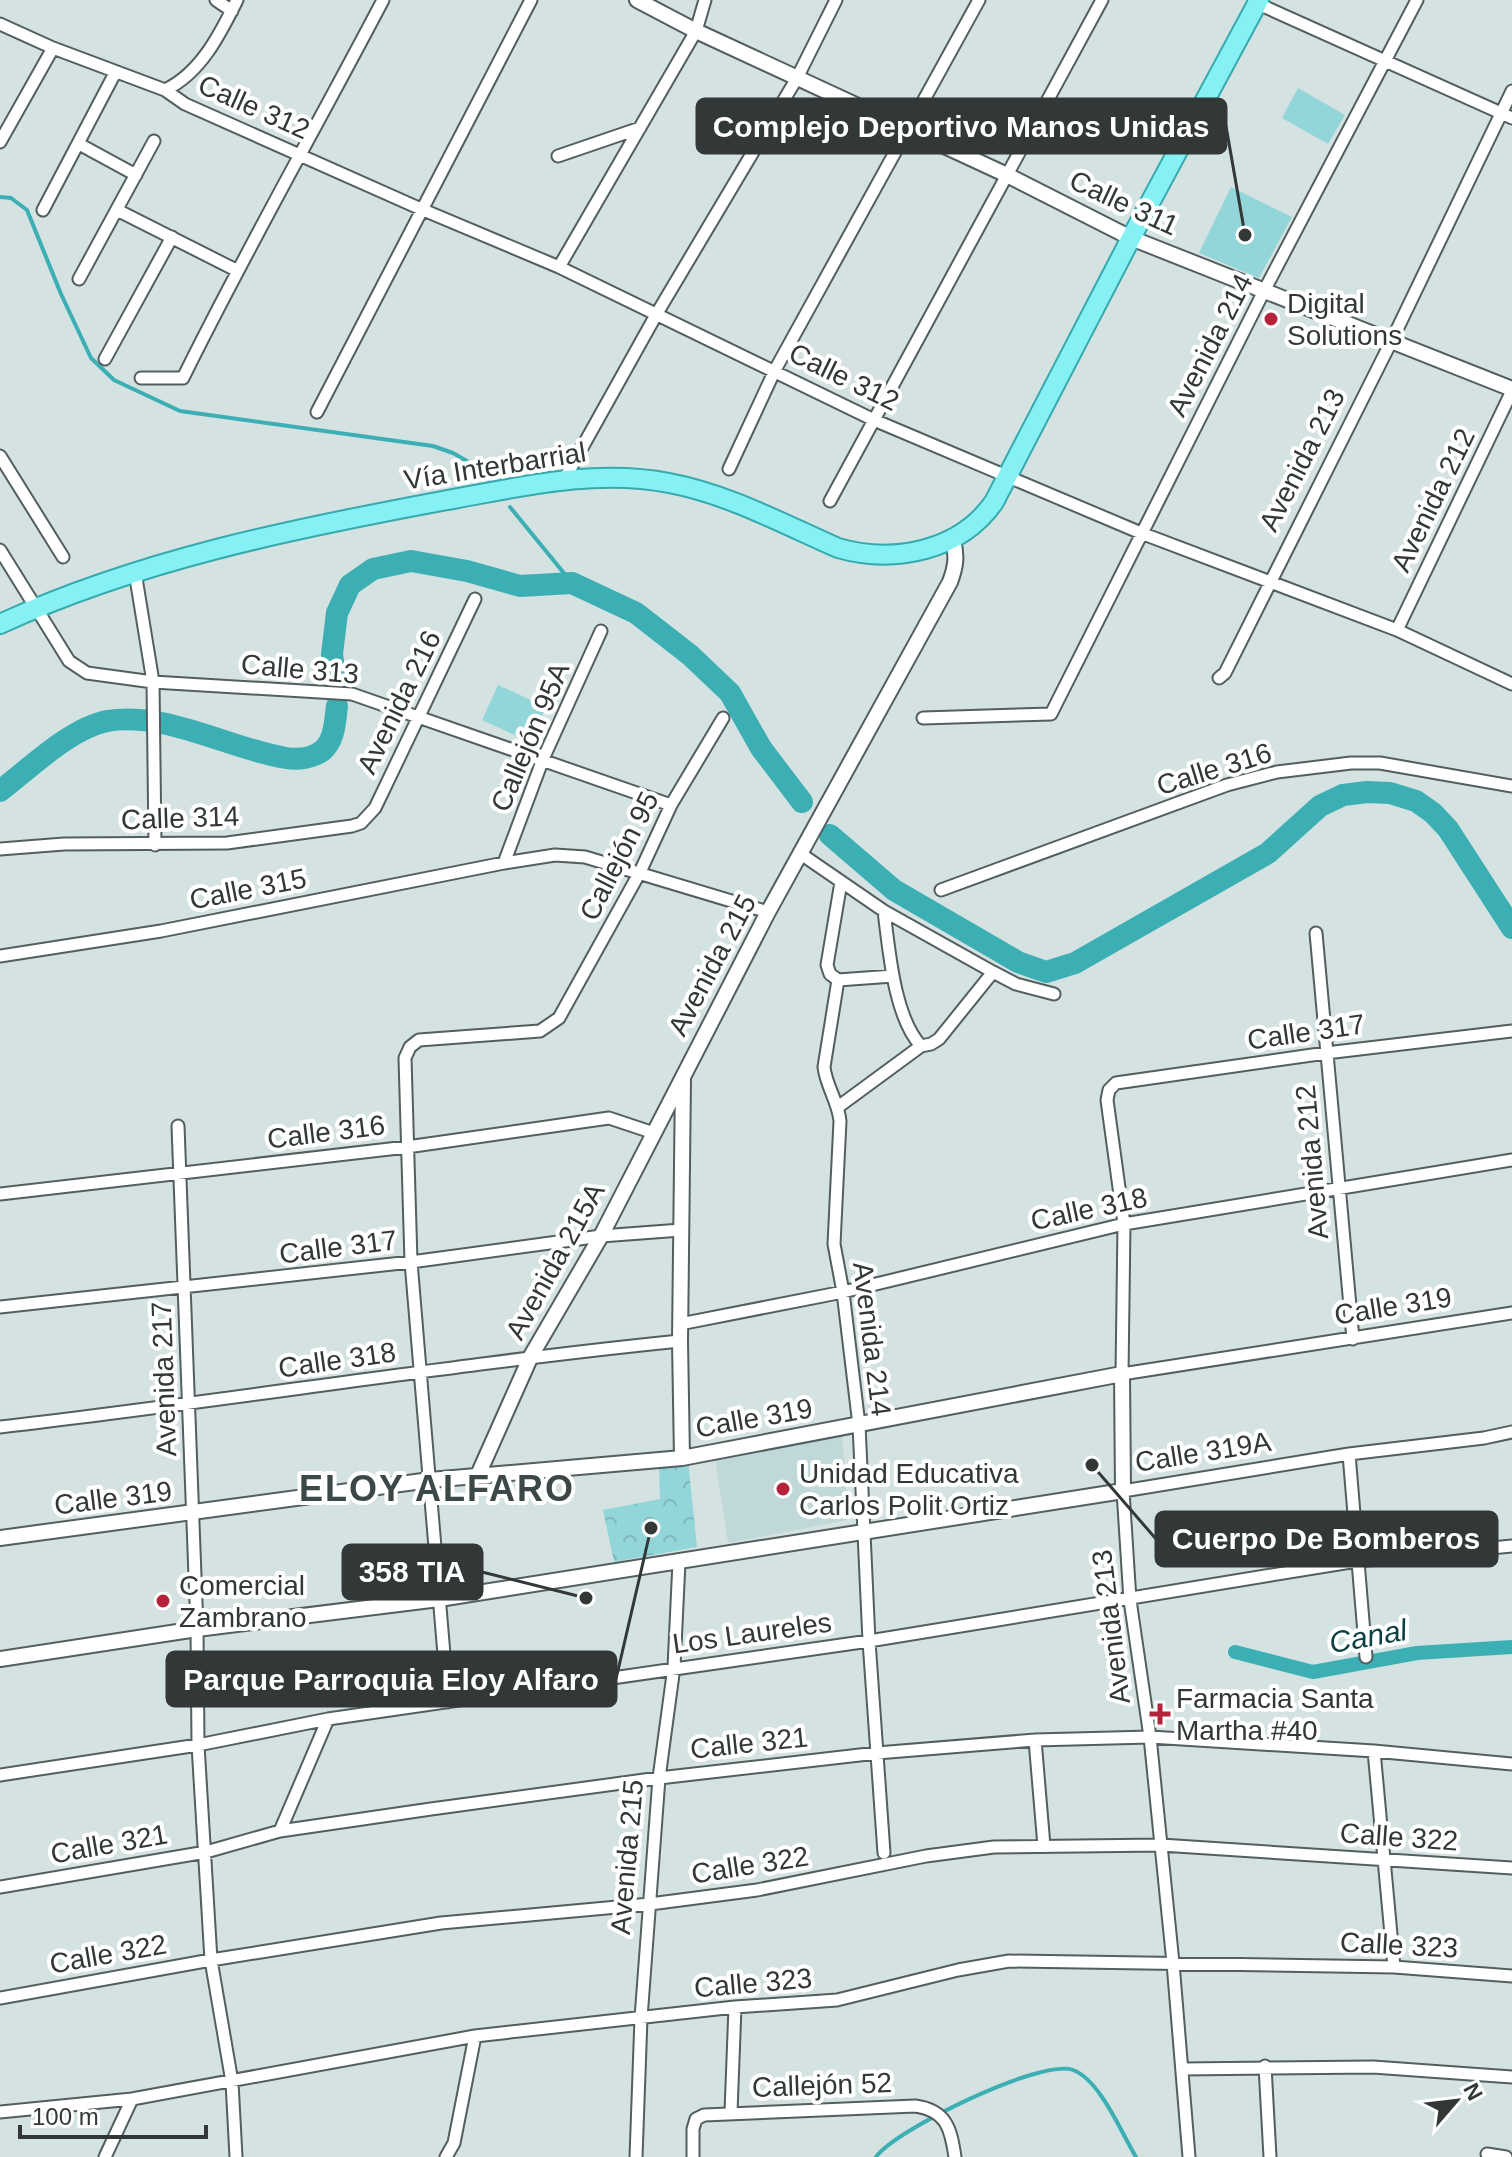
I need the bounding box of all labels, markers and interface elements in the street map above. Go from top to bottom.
street label: Calle 312 [194,69,314,145]
callout: Complejo Deportivo Manos Unidas [697,99,1226,153]
text: Complejo Deportivo Manos Unidas [713,110,1209,143]
street label: Calle 311 [1065,164,1183,242]
street label: Avenida 214 [1161,269,1259,421]
place label: Digital Solutions [1287,288,1402,351]
marker: Digital Solutions [1262,310,1280,328]
street label: Calle 312 [784,337,904,417]
street label: Avenida 213 [1253,384,1351,536]
street label: Avenida 212 [1385,423,1481,577]
street label: Vía Interbarrial [402,436,588,496]
street label: Avenida 216 [351,625,447,779]
street label: Calle 313 [240,648,360,690]
street label: Callejón 95A [485,658,575,816]
street label: Calle 316 [1153,737,1275,801]
street label: Callejón 95 [573,787,665,925]
street label: Calle 314 [120,800,240,836]
street label: Calle 315 [187,862,309,916]
street label: Avenida 215 [662,889,762,1041]
street label: Calle 317 [1245,1008,1367,1056]
street label: Avenida 212 [1290,1083,1334,1241]
street label: Calle 316 [265,1109,387,1155]
street label: Avenida 215A [499,1177,611,1345]
street label: Calle 318 [1028,1182,1150,1236]
street label: Calle 317 [277,1224,399,1270]
street label: Avenida 214 [847,1260,897,1418]
street label: Calle 319 [1332,1281,1454,1331]
street label: Avenida 217 [146,1301,182,1457]
street label: Calle 318 [276,1336,398,1384]
street label: Calle 319 [693,1392,815,1444]
street label: Calle 319A [1133,1426,1273,1478]
place label: Unidad Educativa Carlos Polit Ortiz [799,1458,1019,1521]
district label: ELOY ALFARO [299,1468,575,1509]
street label: Calle 319 [52,1475,174,1521]
marker: Unidad Educativa Carlos Polit Ortiz [774,1480,792,1498]
callout: Cuerpo De Bomberos [1156,1512,1497,1566]
text: Cuerpo De Bomberos [1172,1522,1480,1555]
callout: 358 TIA [343,1545,482,1599]
street label: Avenida 213 [1086,1548,1136,1706]
text: 358 TIA [359,1555,465,1588]
place label: Comercial Zambrano [179,1570,307,1633]
marker: Comercial Zambrano [154,1592,172,1610]
street label: Los Laureles [670,1606,834,1660]
water label: Canal [1327,1613,1411,1659]
callout: Parque Parroquia Eloy Alfaro [167,1652,616,1706]
text: Parque Parroquia Eloy Alfaro [183,1663,599,1696]
place label: Farmacia Santa Martha #40 [1176,1683,1374,1746]
marker: Farmacia Santa Martha #40 [1151,1705,1169,1723]
street label: Calle 321 [689,1721,809,1765]
street label: Avenida 215 [605,1778,649,1936]
street label: Calle 322 [1339,1817,1459,1857]
street label: Calle 321 [48,1818,170,1870]
street label: Calle 322 [689,1840,811,1890]
street label: Calle 323 [1339,1926,1459,1964]
street label: Calle 322 [47,1928,169,1980]
street label: Calle 323 [693,1962,813,2004]
north arrow [1416,2061,1496,2141]
street label: Callejón 52 [751,2067,893,2103]
text: N [1458,2079,1488,2105]
scale bar [20,2089,206,2139]
text: 100 m [32,2103,99,2130]

